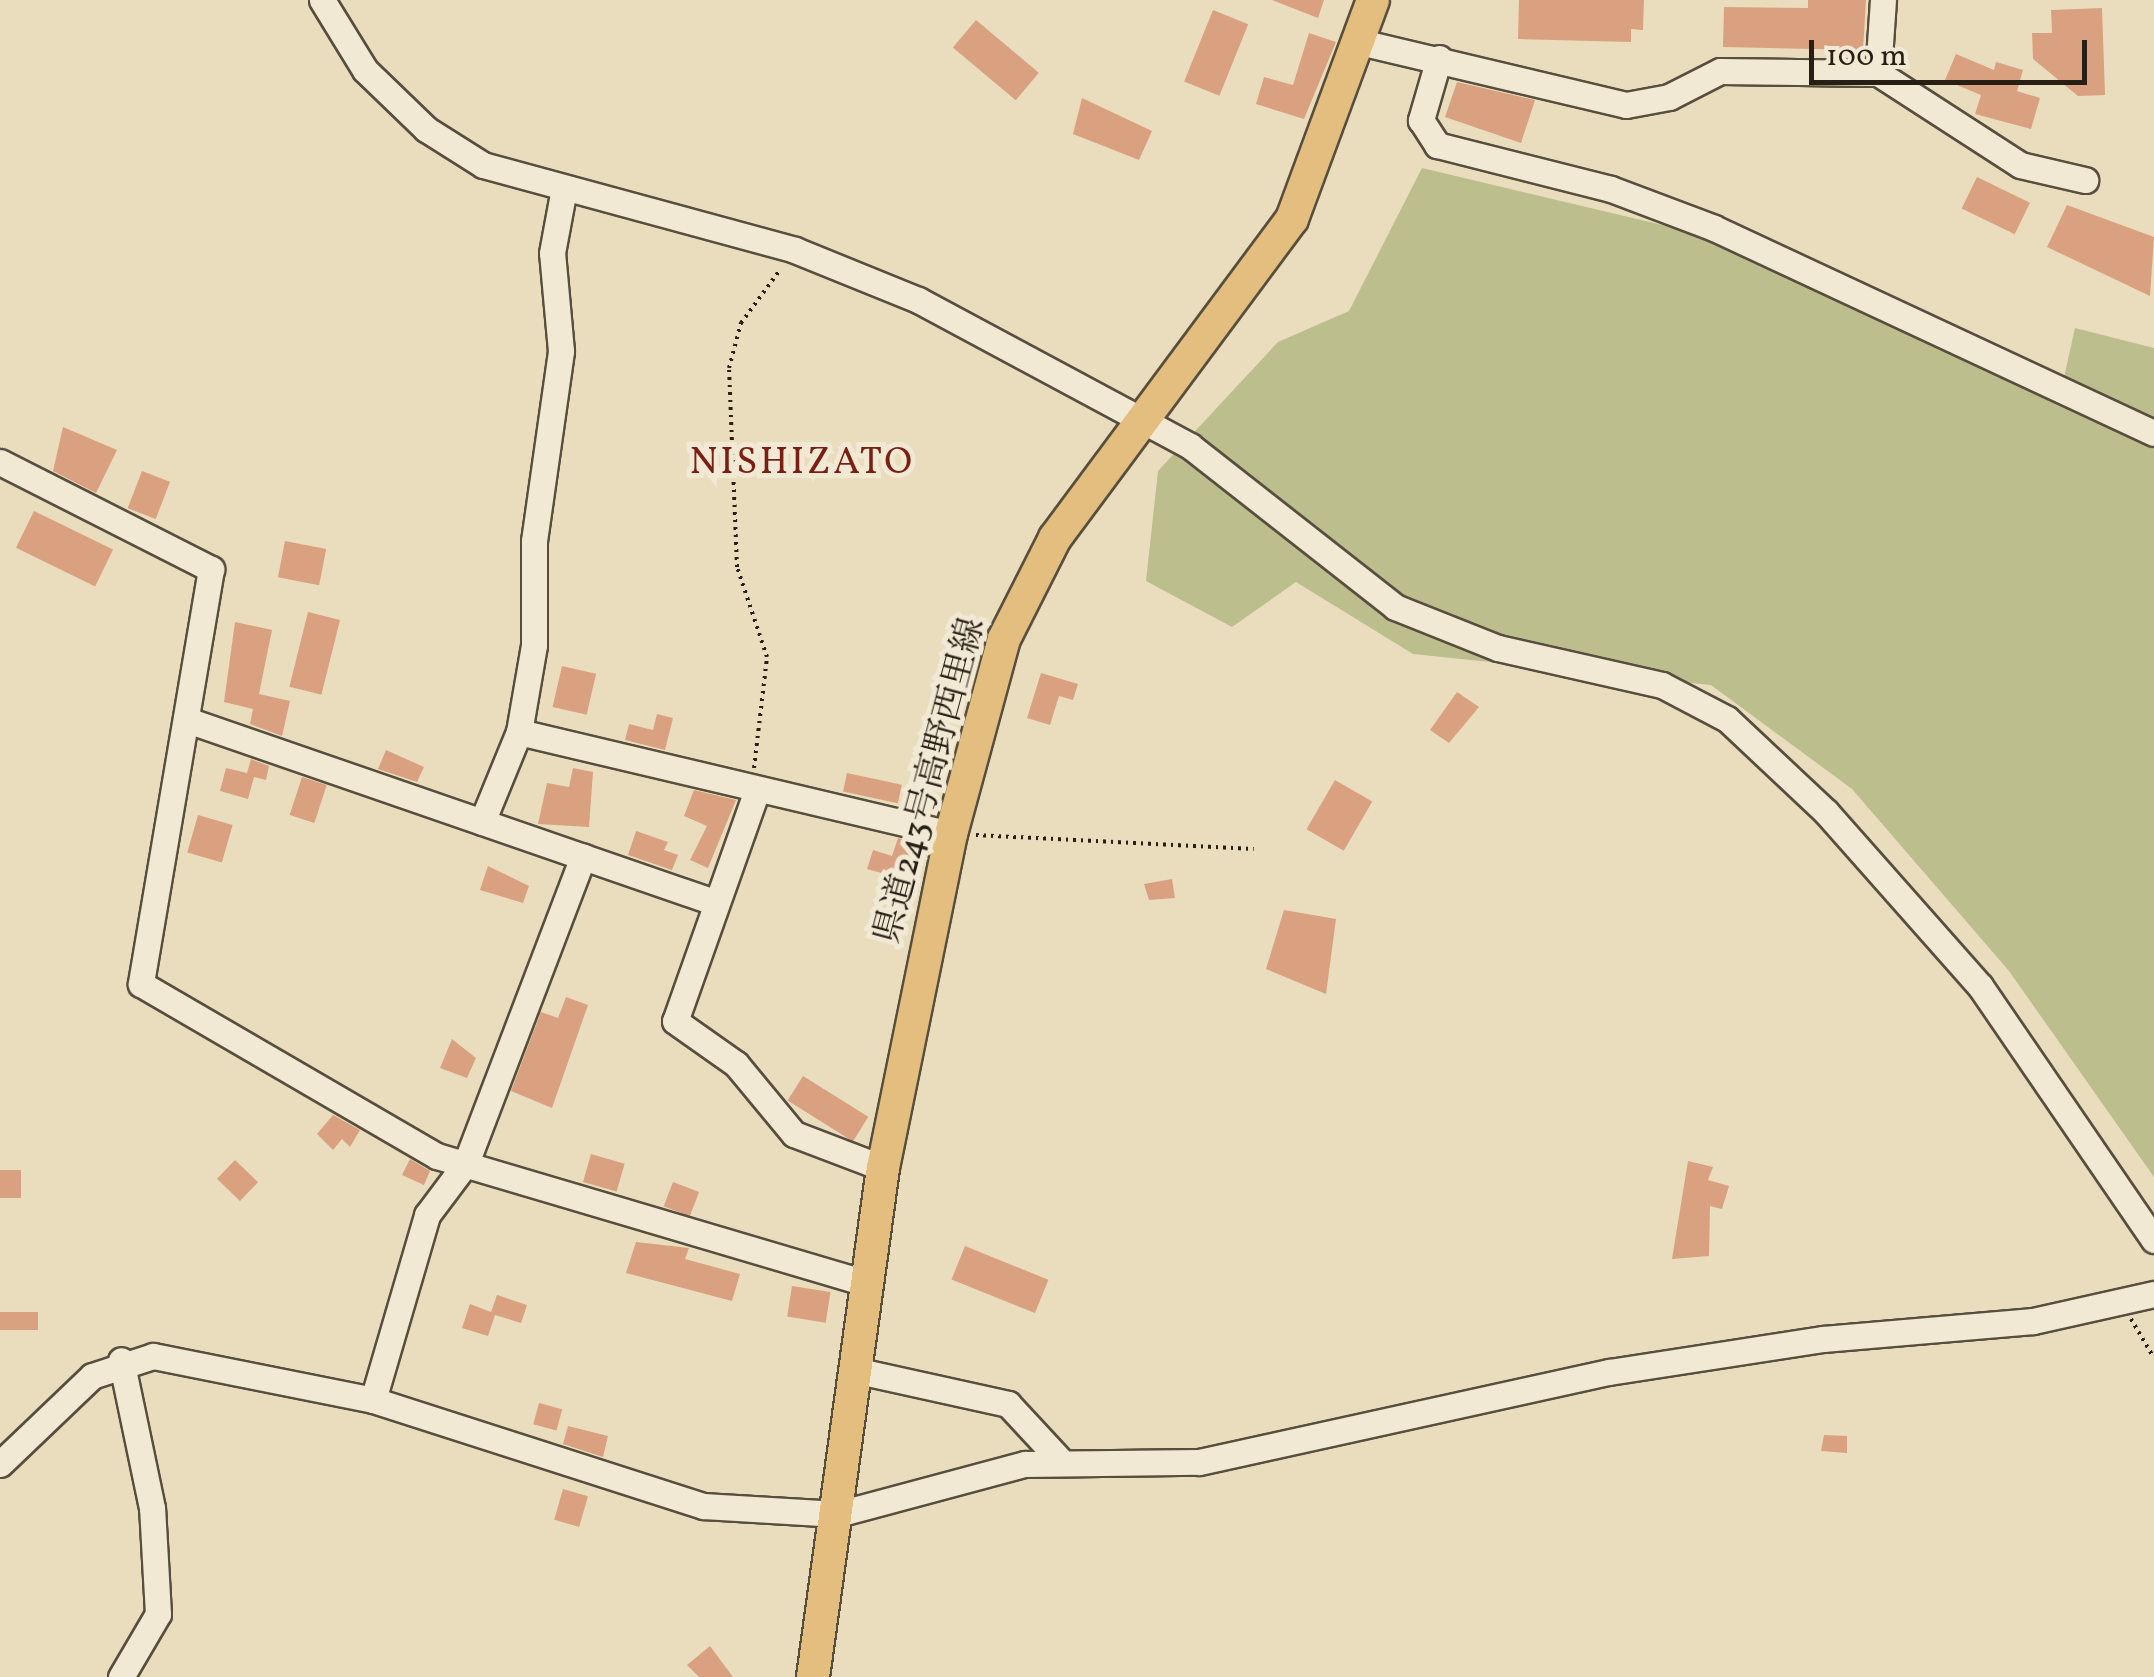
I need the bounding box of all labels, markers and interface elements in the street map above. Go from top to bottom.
scale bar [1814,20,2092,82]
text: 100 m [1826,36,1907,78]
district label: NISHIZATO [690,441,914,487]
street label: 県道243号高野西里線 [867,614,995,948]

